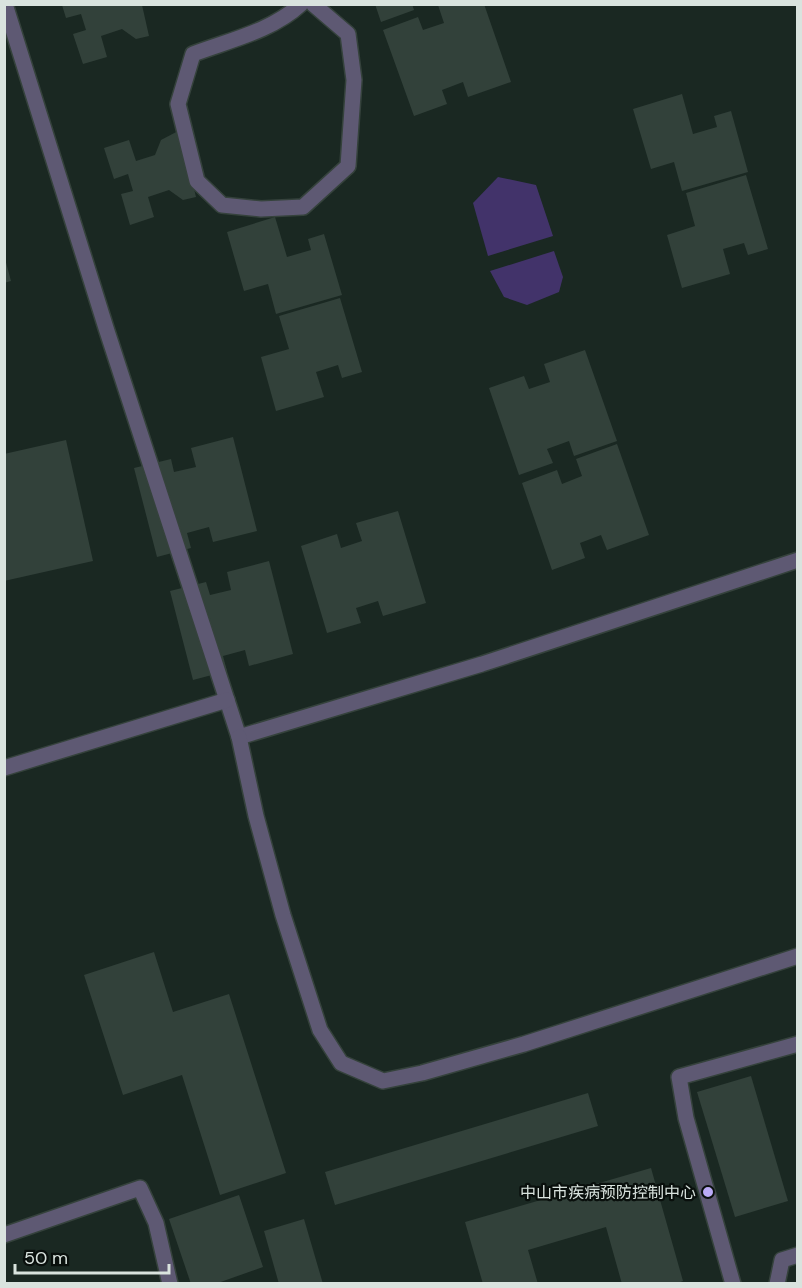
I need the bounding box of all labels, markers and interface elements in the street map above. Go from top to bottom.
place label: 中山市疾病预防控制中心 [520,1182,696,1203]
marker: 中山市疾病预防控制中心 [701,1185,715,1199]
scale bar [15,1237,170,1275]
text: 50 m [24,1246,68,1270]

